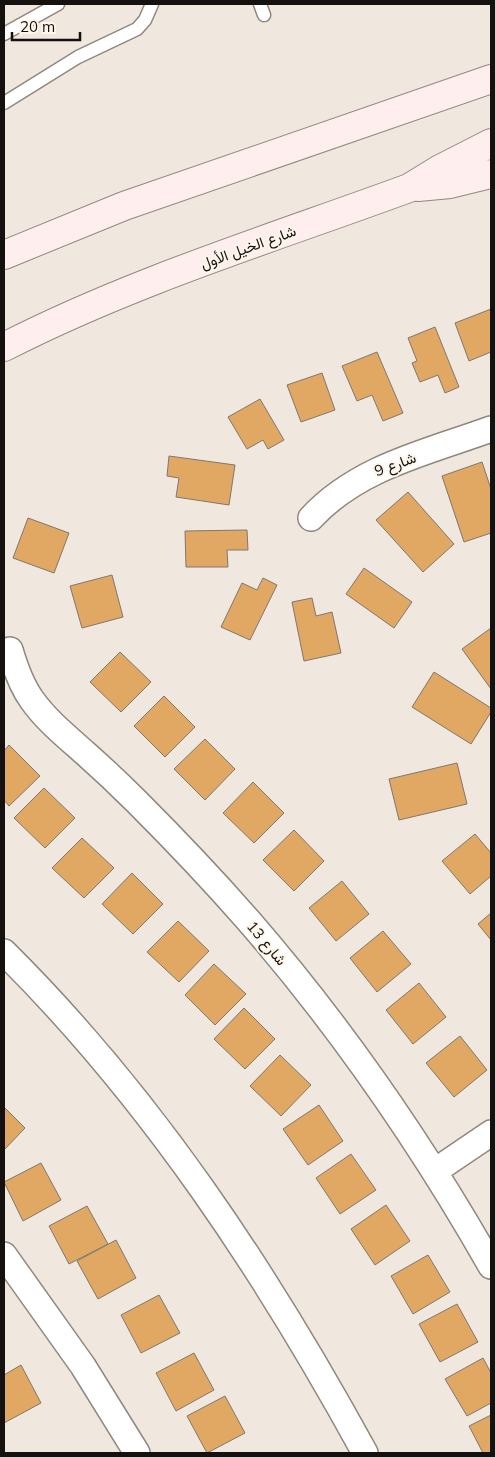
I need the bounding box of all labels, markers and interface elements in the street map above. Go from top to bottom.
scale bar [12,10,80,42]
text: 20 m [20,17,55,36]
street label: شارع الخيل الأول [198,221,299,275]
street label: شارع 9 [371,448,419,482]
street label: شارع 13 [241,917,291,970]

